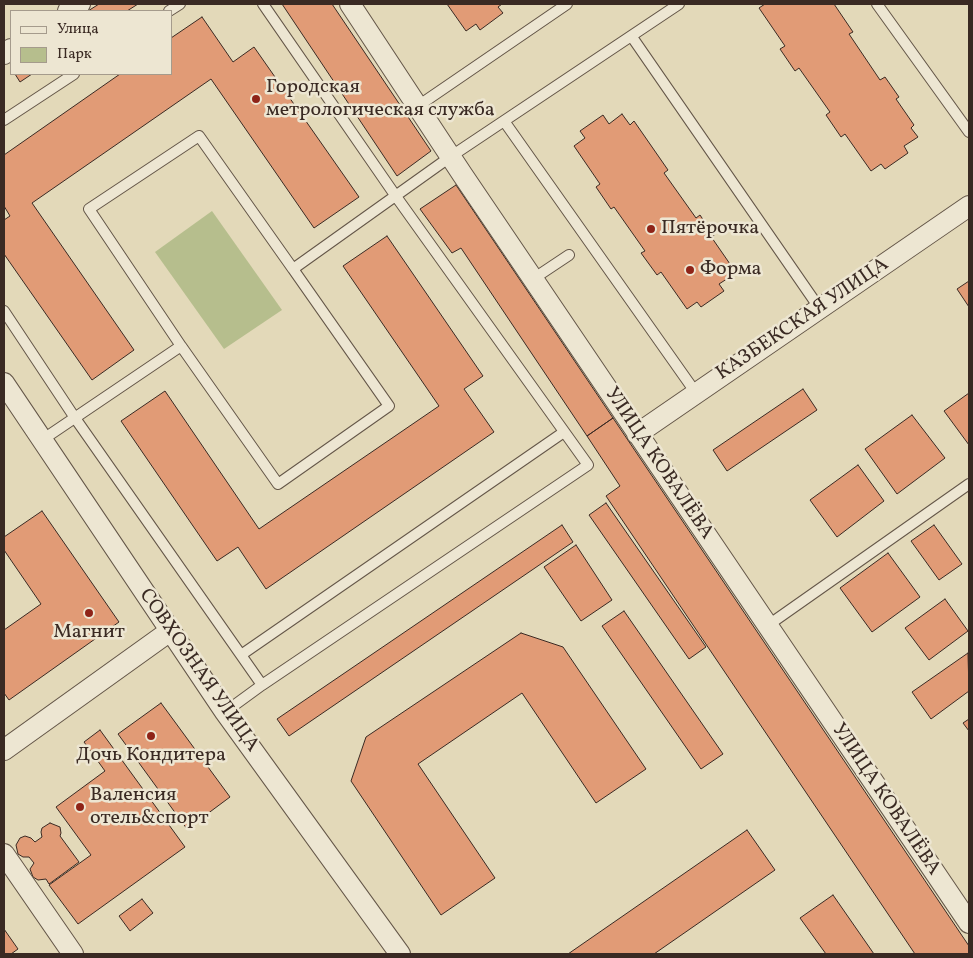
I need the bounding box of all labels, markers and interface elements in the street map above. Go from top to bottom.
legend [10,10,172,75]
text: Улица [57,19,99,40]
text: Парк [57,44,92,65]
place label: Городская метрологическая служба [266,76,495,123]
marker: Городская метрологическая служба [250,93,262,105]
place label: Пятёрочка [661,217,759,241]
marker: Пятёрочка [645,223,657,235]
street label: КАЗБЕКСКАЯ УЛИЦА [712,253,894,387]
place label: Форма [700,258,762,282]
marker: Форма [684,264,696,276]
street label: УЛИЦА КОВАЛЁВА [598,383,718,545]
street label: СОВХОЗНАЯ УЛИЦА [133,585,263,757]
marker: Магнит [83,607,95,619]
place label: Магнит [53,621,125,645]
street label: УЛИЦА КОВАЛЁВА [825,719,945,881]
marker: Дочь Кондитера [145,730,157,742]
place label: Дочь Кондитера [76,744,226,768]
place label: Валенсия отель&спорт [90,784,208,831]
marker: Валенсия отель&спорт [74,801,86,813]

